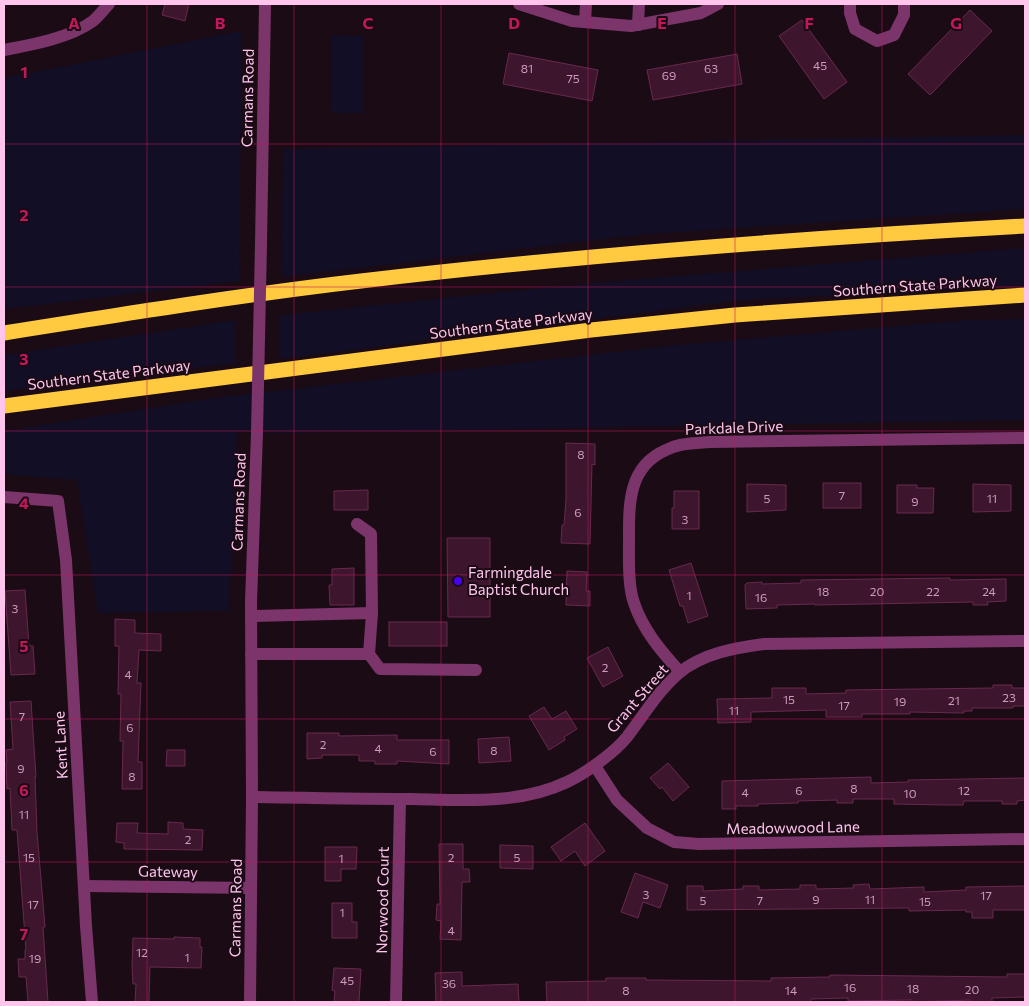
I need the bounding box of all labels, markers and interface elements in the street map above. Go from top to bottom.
text: A [68,13,80,32]
text: B [215,13,226,32]
text: C [363,13,374,32]
text: D [508,13,520,32]
text: E [657,13,667,32]
text: F [804,13,814,32]
text: G [950,13,962,32]
street label: Carmans Road [237,49,257,147]
house number: 45 [813,58,827,72]
house number: 81 [521,61,533,75]
house number: 63 [704,61,718,75]
text: 1 [20,62,28,81]
house number: 69 [662,68,676,82]
house number: 75 [566,71,580,85]
text: 2 [19,205,29,224]
street label: Southern State Parkway [832,270,998,300]
street label: Southern State Parkway [428,304,594,342]
text: 3 [19,349,29,368]
street label: Southern State Parkway [26,355,192,393]
street label: Parkdale Drive [685,416,784,438]
house number: 8 [577,447,585,461]
street label: Carmans Road [227,453,249,551]
house number: 7 [839,488,845,502]
house number: 5 [764,491,771,505]
house number: 11 [987,491,997,505]
text: 4 [19,493,29,512]
house number: 9 [911,494,919,508]
house number: 6 [574,505,582,519]
house number: 3 [682,512,689,526]
place label: Farmingdale Baptist Church [468,563,569,598]
marker: Farmingdale Baptist Church [452,575,464,587]
house number: 18 [817,584,829,598]
house number: 20 [870,584,884,598]
house number: 22 [926,584,940,598]
house number: 24 [982,584,996,598]
house number: 1 [686,588,692,602]
house number: 16 [755,590,767,604]
house number: 3 [12,601,19,615]
text: 5 [19,636,29,655]
house number: 2 [602,660,609,674]
street label: Grant Street [602,660,672,736]
house number: 4 [124,667,132,681]
house number: 23 [1002,690,1016,704]
house number: 15 [783,692,795,706]
house number: 21 [948,693,960,707]
house number: 19 [894,694,906,708]
house number: 17 [838,698,850,712]
house number: 11 [729,703,739,717]
house number: 7 [19,709,25,723]
street label: Kent Lane [49,710,71,779]
house number: 6 [126,720,134,734]
house number: 2 [320,737,327,751]
house number: 4 [374,741,382,755]
house number: 8 [490,743,498,757]
house number: 6 [429,744,437,758]
house number: 9 [17,761,25,775]
house number: 8 [128,769,136,783]
text: 6 [19,780,29,799]
house number: 8 [850,781,858,795]
house number: 6 [795,783,803,797]
house number: 12 [958,783,970,797]
house number: 4 [741,785,749,799]
house number: 10 [904,786,917,800]
house number: 11 [19,807,29,821]
street label: Meadowwood Lane [726,817,860,837]
house number: 2 [185,832,192,846]
street label: Norwood Court [372,846,392,954]
house number: 15 [23,850,35,864]
house number: 2 [448,850,455,864]
house number: 5 [514,850,521,864]
house number: 1 [338,851,344,865]
street label: Carmans Road [225,859,245,957]
street label: Gateway [138,861,198,881]
house number: 3 [643,887,650,901]
house number: 17 [980,888,992,902]
house number: 9 [812,892,820,906]
house number: 11 [865,892,875,906]
house number: 5 [700,893,707,907]
house number: 7 [757,893,763,907]
house number: 15 [919,894,931,908]
house number: 17 [27,897,39,911]
house number: 1 [339,905,345,919]
house number: 4 [447,923,455,937]
text: 7 [20,924,29,943]
house number: 12 [136,945,148,959]
house number: 1 [184,950,190,964]
house number: 19 [29,951,41,965]
house number: 45 [340,973,354,987]
house number: 36 [442,976,456,990]
house number: 16 [844,980,856,994]
house number: 18 [907,981,919,995]
house number: 20 [965,982,979,996]
house number: 8 [622,983,630,997]
house number: 14 [785,983,797,997]

